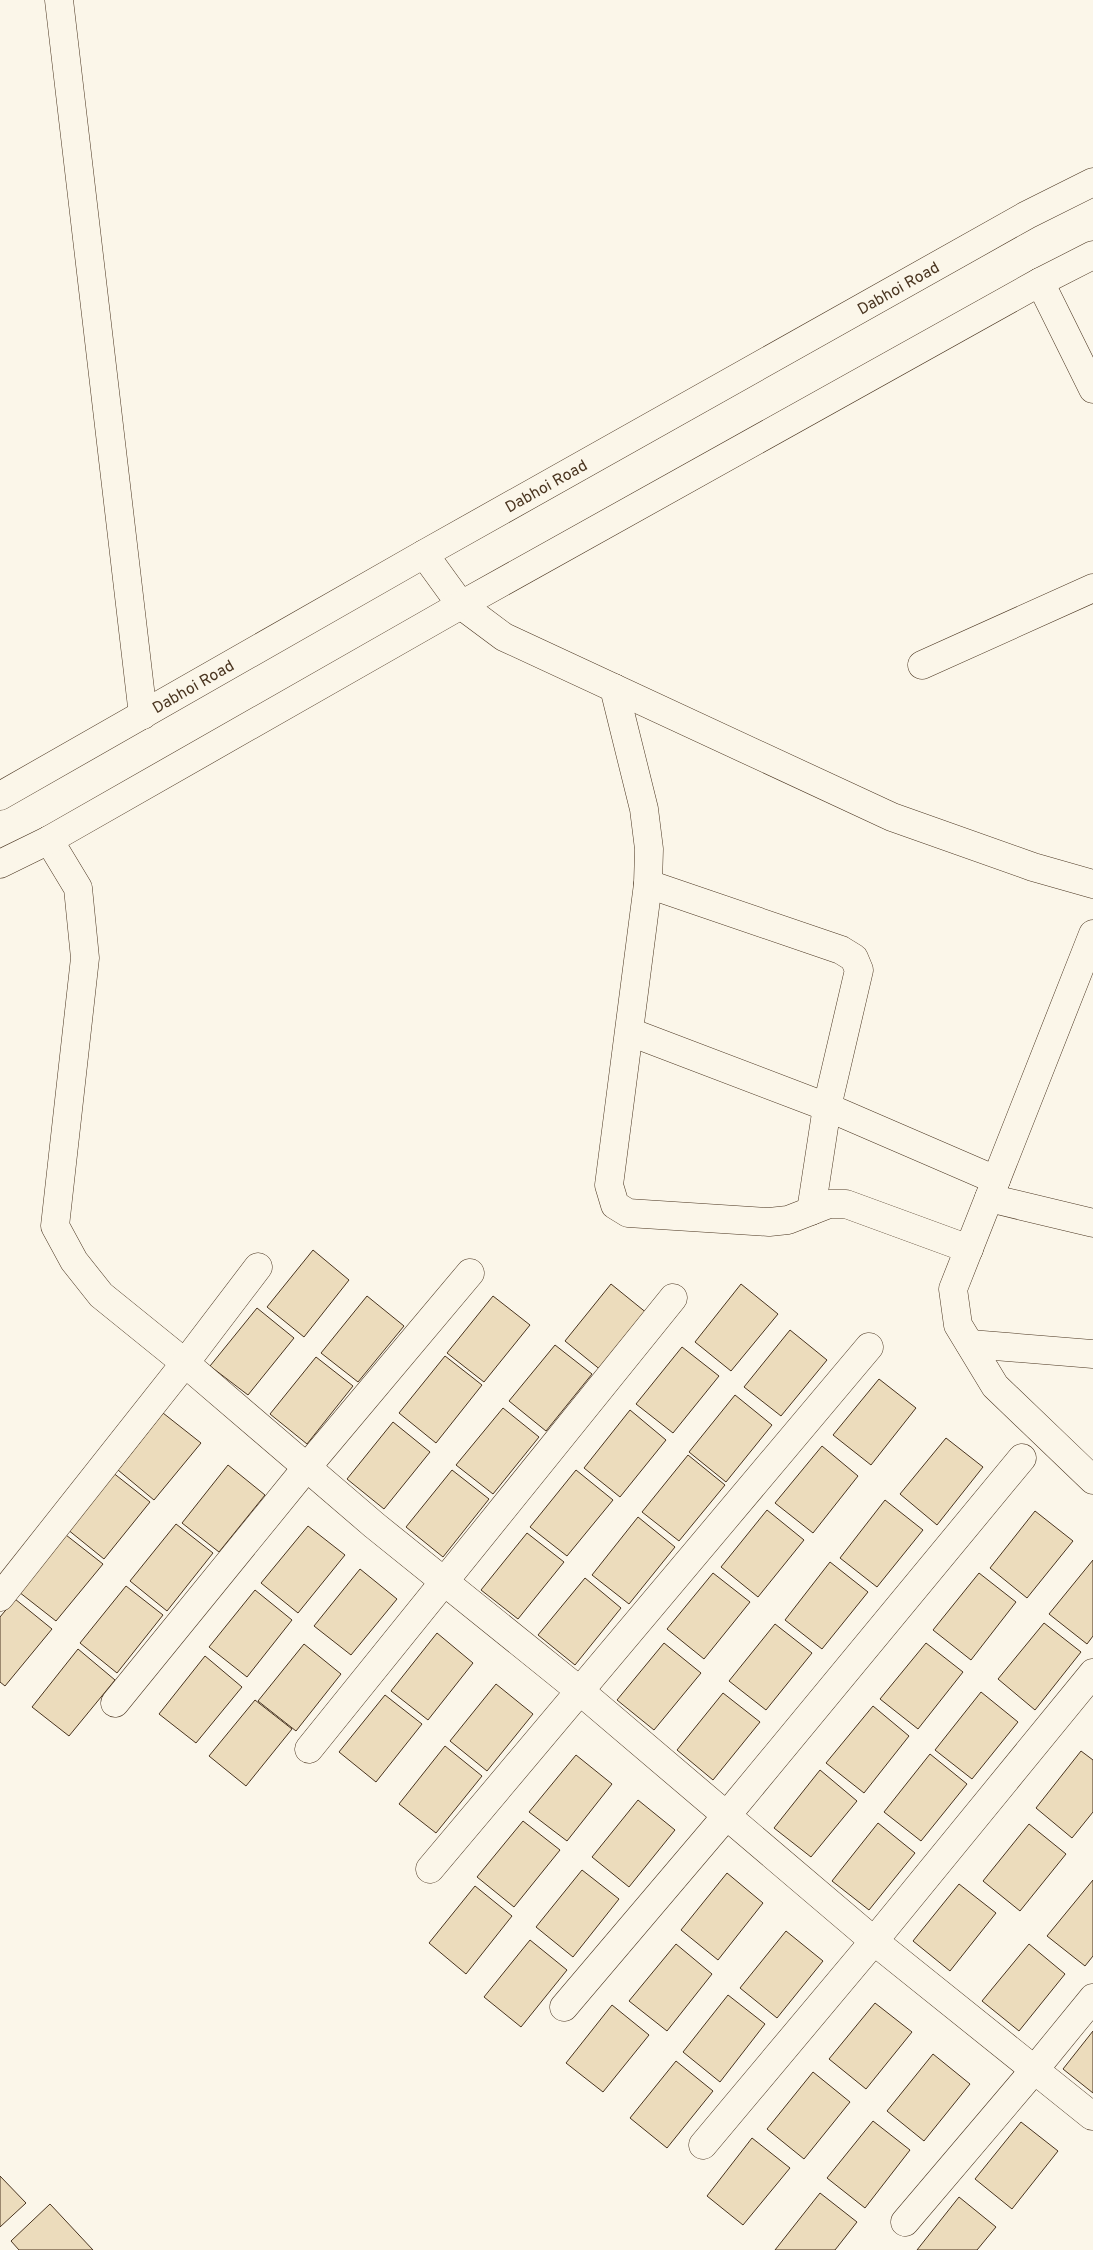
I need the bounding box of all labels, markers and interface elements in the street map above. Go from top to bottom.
street label: Dabhoi Road [854,258,944,320]
street label: Dabhoi Road [502,456,591,518]
street label: Dabhoi Road [149,656,238,719]

